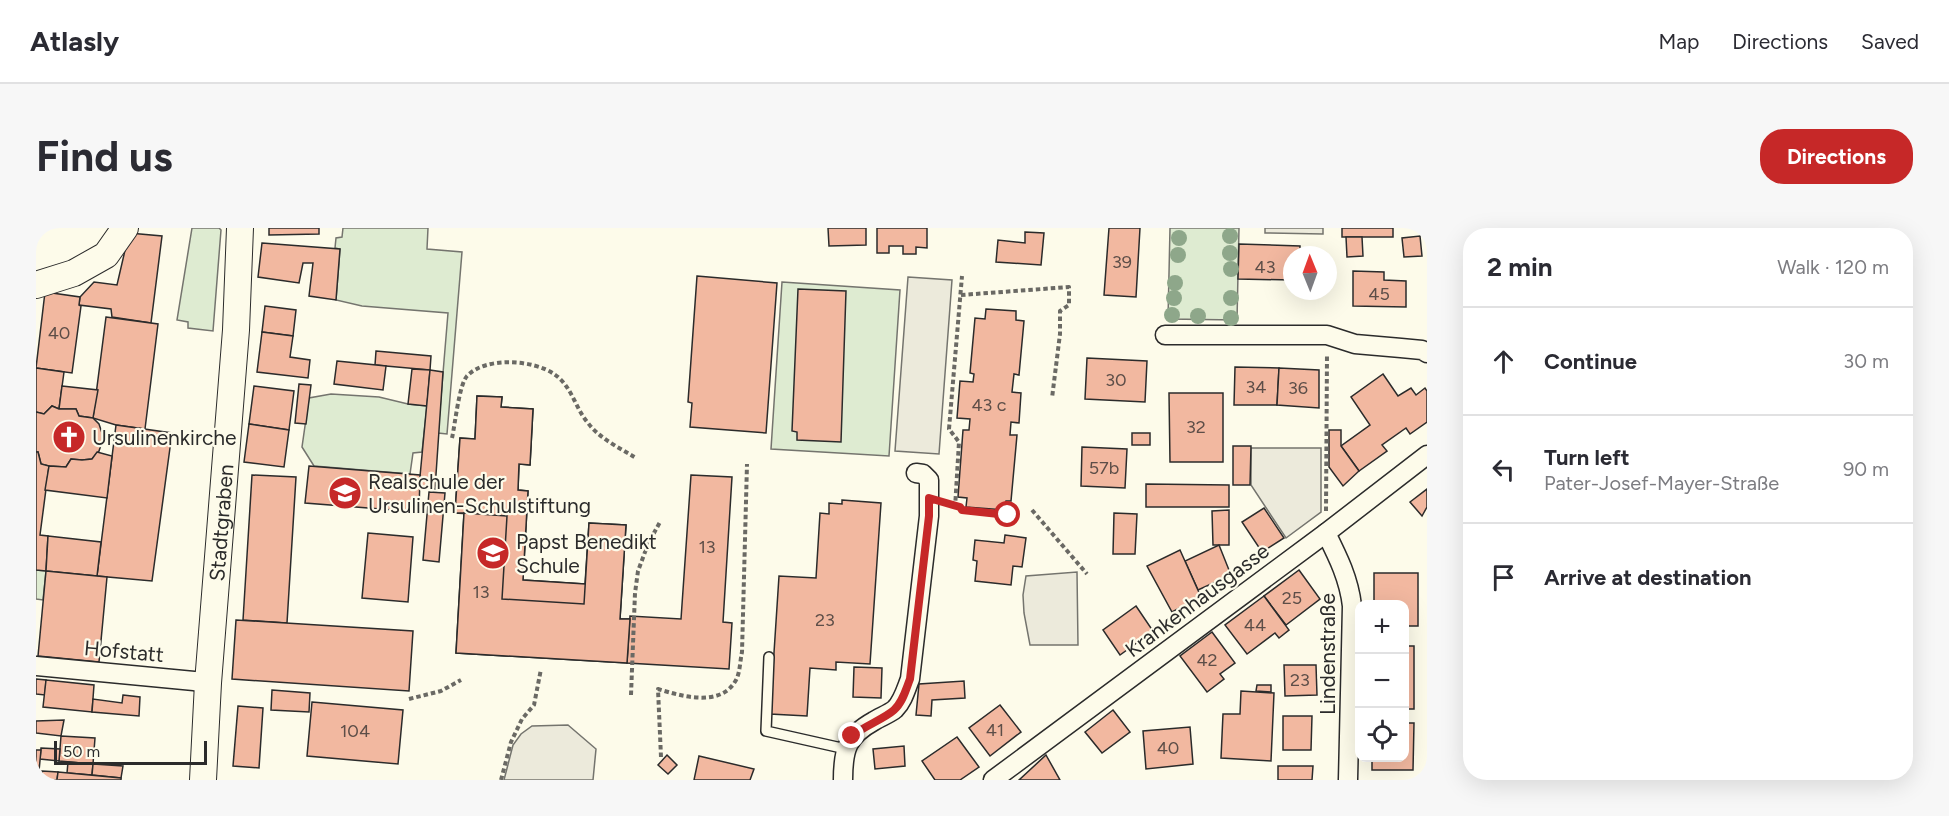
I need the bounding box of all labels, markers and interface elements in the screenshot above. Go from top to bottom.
text: Atlasly [30,24,119,58]
text: Map [1658,29,1699,54]
text: Directions [1732,29,1828,54]
text: Saved [1861,29,1919,54]
button: Directions [1760,129,1913,184]
text: Find us [36,131,173,182]
north arrow [1283,246,1337,300]
house number: 39 [1112,251,1132,273]
text: 2 min [1487,251,1553,283]
text: Walk · 120 m [1777,255,1889,279]
house number: 43 [1255,256,1275,278]
house number: 45 [1368,283,1390,305]
house number: 40 [48,322,70,344]
icon: ahead [1487,345,1520,378]
text: Continue [1544,348,1637,375]
text: 30 m [1843,349,1889,373]
house number: 30 [1105,369,1127,391]
house number: 34 [1246,376,1266,398]
house number: 36 [1288,377,1308,399]
house number: 43 c [971,394,1007,416]
house number: 32 [1186,416,1206,438]
church icon: Ursulinenkirche [51,419,87,455]
place label: Ursulinenkirche [92,425,237,450]
text: Turn left [1544,444,1630,471]
icon: left [1487,453,1520,486]
house number: 57b [1089,457,1119,479]
text: 90 m [1843,457,1889,481]
street label: Stadtgraben [204,463,238,582]
place label: Realschule der Ursulinen-Schulstiftung [368,469,591,518]
text: Pater-Josef-Mayer-Straße [1544,471,1779,495]
school or university icon: Realschule der Ursulinen-Schulstiftung [327,475,363,511]
route start [994,501,1020,527]
place label: Papst Benedikt Schule [516,529,657,578]
school or university icon: Papst Benedikt Schule [475,535,511,571]
house number: 13 [698,536,716,558]
street label: Krankenhausgasse [1120,538,1274,662]
icon: arrive [1487,561,1520,594]
text: Arrive at destination [1544,564,1752,591]
house number: 13 [472,581,490,603]
house number: 25 [1282,587,1302,609]
street label: Lindenstraße [1315,593,1340,715]
map controls [1355,600,1409,762]
button: + [1355,600,1409,654]
house number: 23 [815,609,835,631]
house number: 44 [1244,614,1266,636]
street label: Hofstatt [83,635,165,667]
house number: 42 [1196,649,1218,671]
button: − [1355,654,1409,708]
house number: 23 [1290,669,1310,691]
button: locate [1355,708,1409,762]
house number: 41 [986,719,1004,741]
house number: 104 [340,720,370,742]
route end [838,722,864,748]
house number: 40 [1157,737,1179,759]
scale bar [54,738,207,766]
text: 50 m [63,742,100,761]

